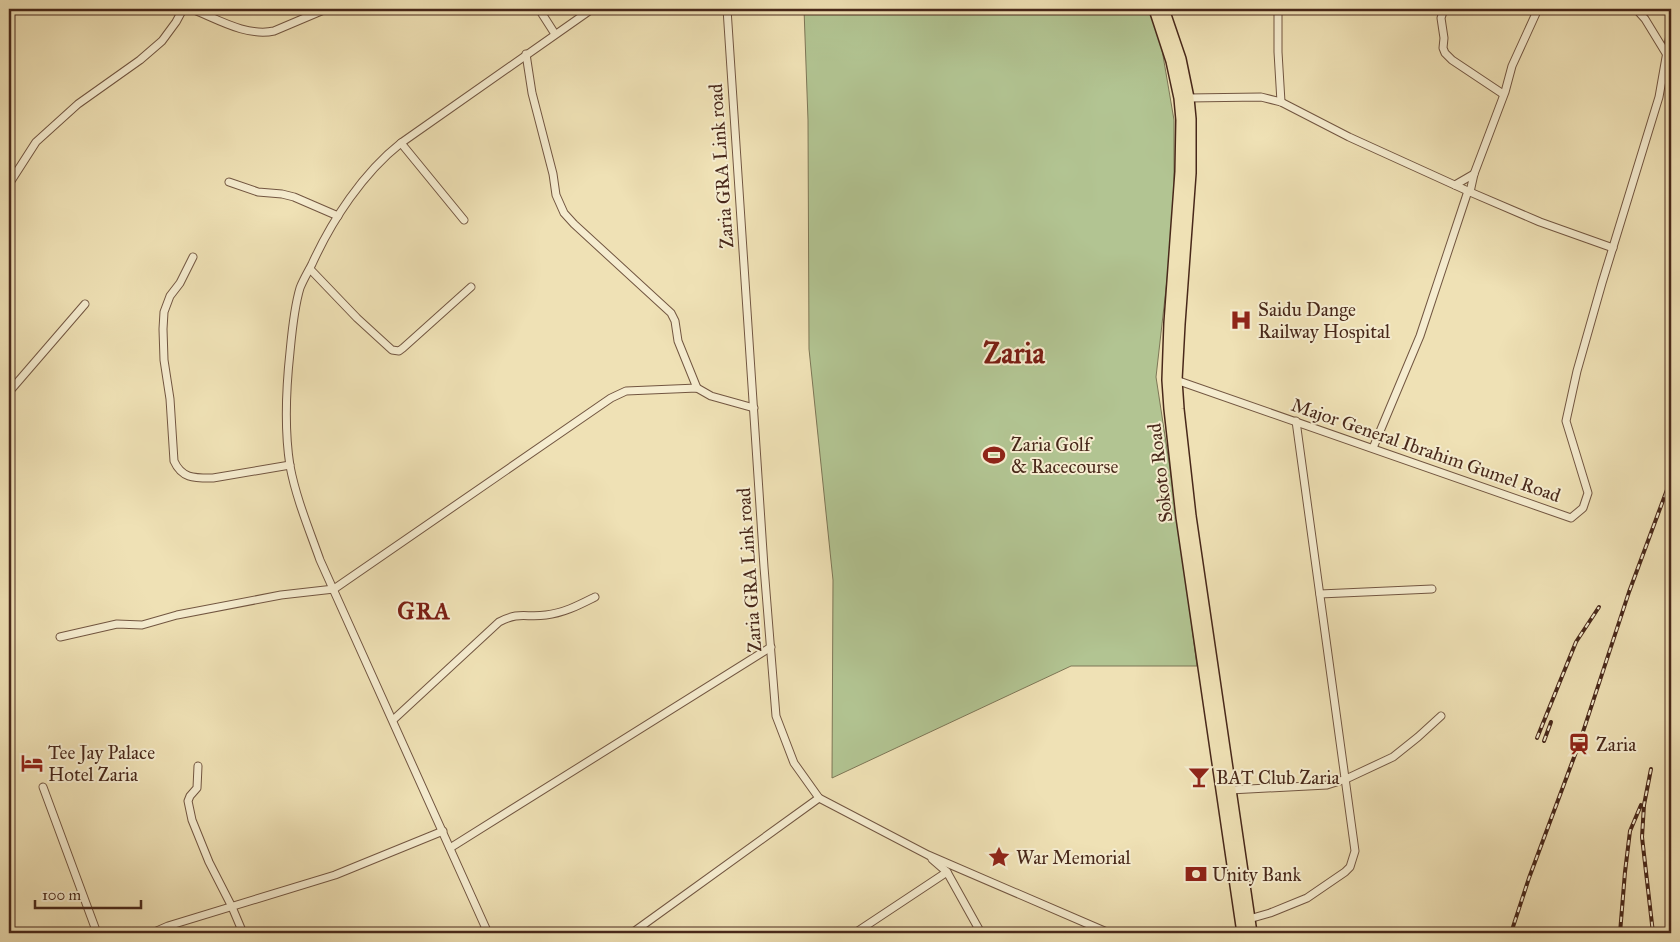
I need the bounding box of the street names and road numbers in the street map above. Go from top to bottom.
street label: Zaria GRA Link road [704,82,738,249]
street label: Major General Ibrahim Gumel Road [1288,393,1564,507]
street label: Sokoto Road [1142,422,1178,524]
street label: Zaria GRA Link road [732,486,766,653]

